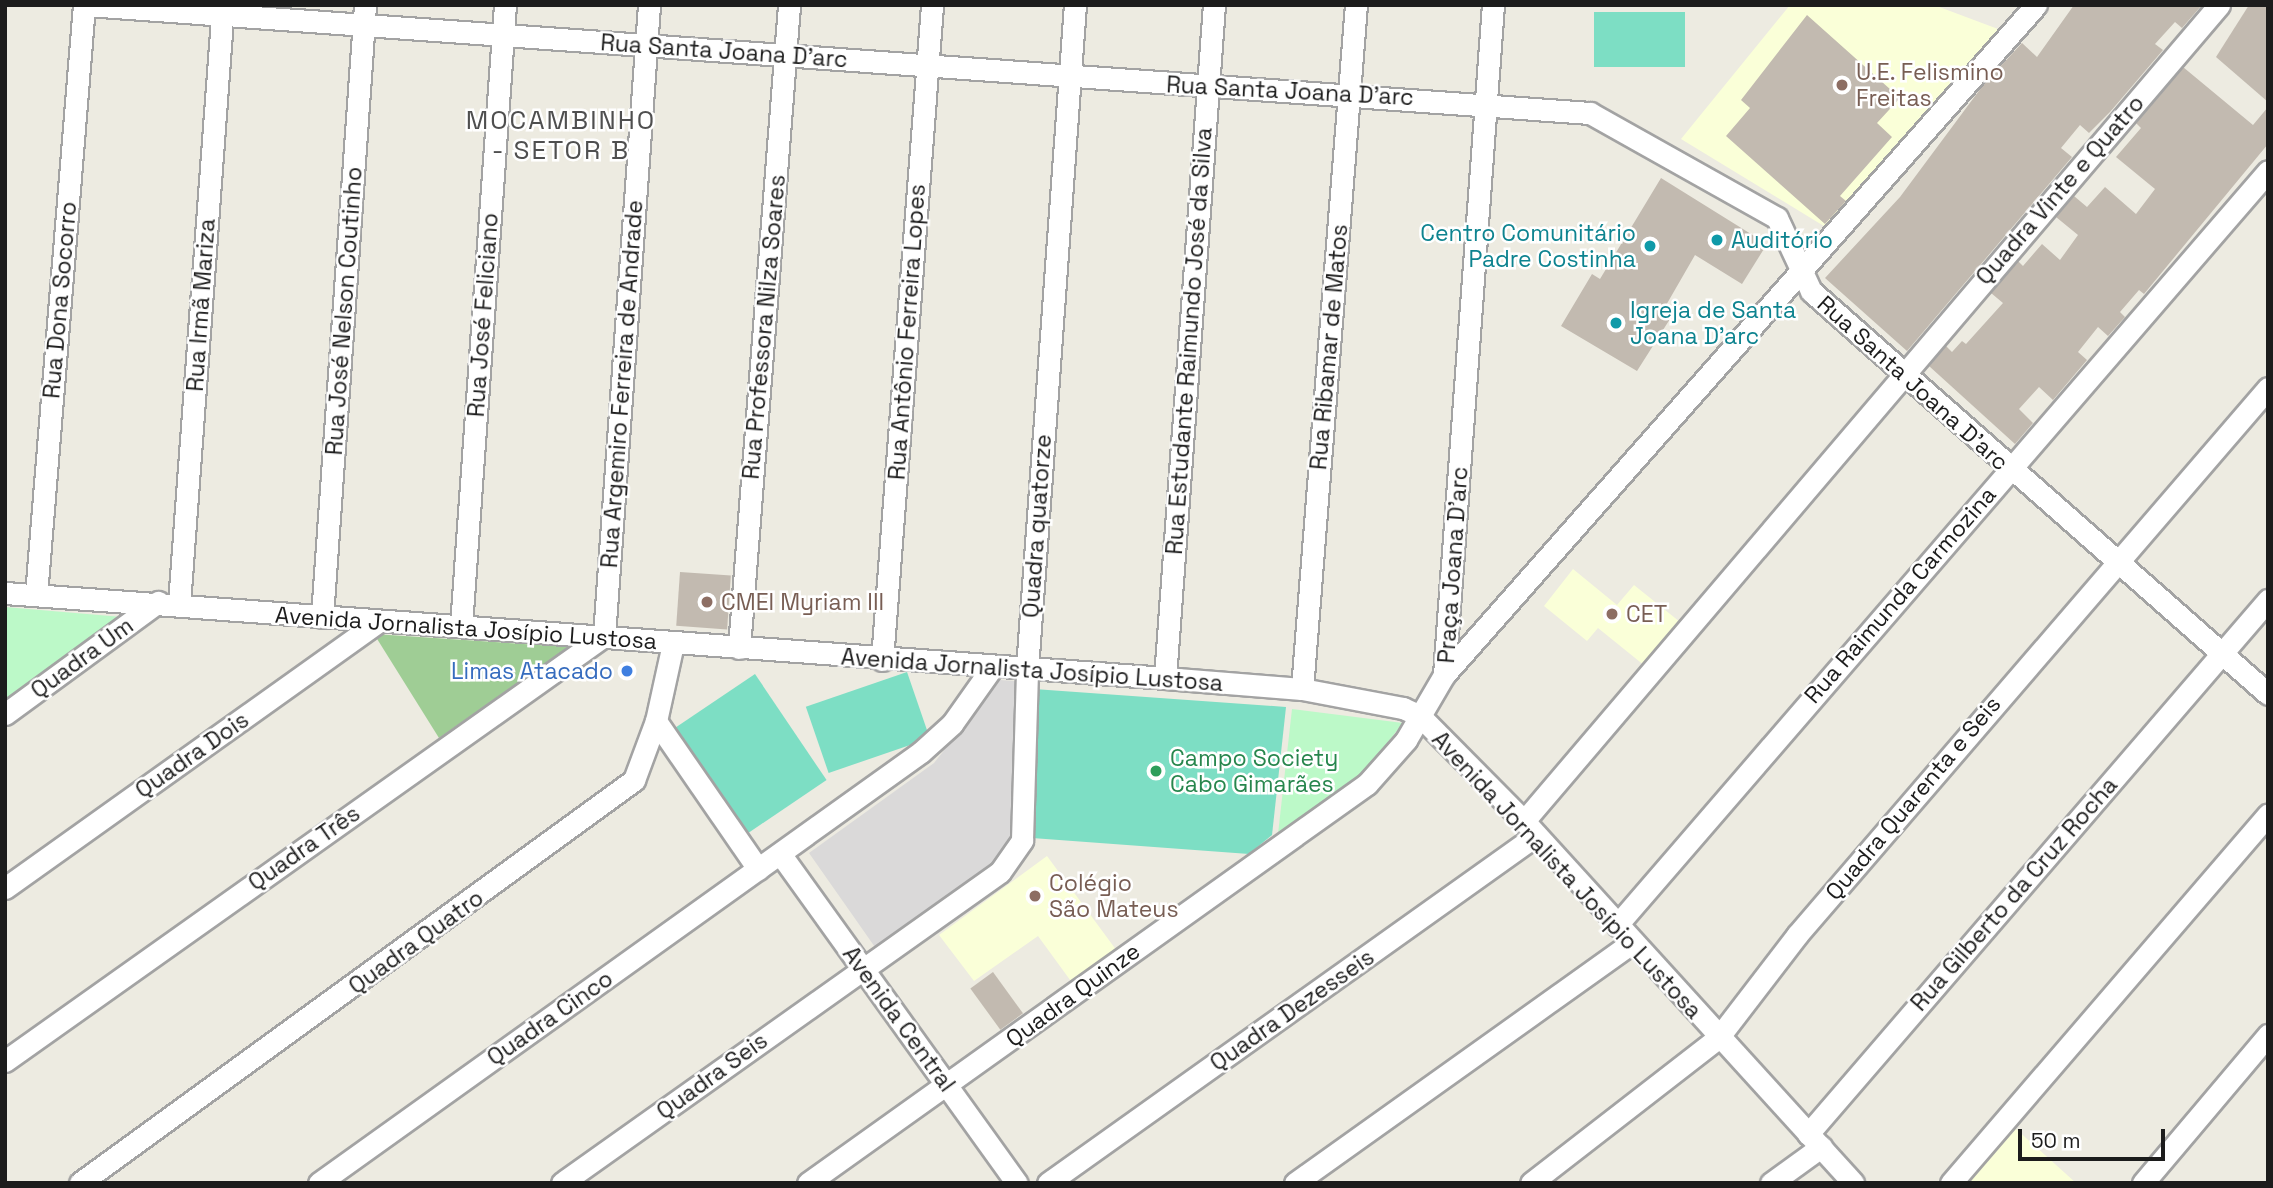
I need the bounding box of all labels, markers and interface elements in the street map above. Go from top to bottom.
street label: Rua Santa Joana D'arc [599,29,849,73]
place label: U.E. Felismino Freitas [1856,58,2004,112]
street label: Rua Santa Joana D'arc [1166,71,1414,111]
marker: U.E. Felismino Freitas [1834,77,1850,93]
street label: Quadra Vinte e Quatro [1970,89,2150,291]
district label: MOCAMBINHO - SETOR B [467,105,655,166]
street label: Rua Estudante Raimundo José da Silva [1160,126,1218,556]
street label: Rua José Nelson Coutinho [320,166,368,456]
street label: Rua Professora Nilza Soares [737,173,791,481]
street label: Rua Antônio Ferreira Lopes [883,183,931,481]
street label: Rua Argemiro Ferreira de Andrade [595,199,649,569]
street label: Rua Dona Socorro [38,200,82,400]
street label: Rua José Feliciano [462,212,504,418]
street label: Rua Irmã Mariza [181,218,221,392]
place label: Centro Comunitário Padre Costinha [1420,219,1636,273]
street label: Rua Ribamar de Matos [1305,223,1353,471]
place label: Auditório [1731,226,1833,254]
marker: Auditório [1709,232,1725,248]
marker: Centro Comunitário Padre Costinha [1642,238,1658,254]
street label: Rua Santa Joana D'arc [1812,290,2014,476]
place label: Igreja de Santa Joana D'arc [1630,296,1796,350]
marker: Igreja de Santa Joana D'arc [1608,315,1624,331]
street label: Quadra quatorze [1017,433,1057,619]
street label: Praça Joana D'arc [1432,466,1474,664]
street label: Rua Raimunda Carmozina [1798,481,2002,709]
place label: CMEI Myriam III [721,588,884,616]
marker: CMEI Myriam III [699,594,715,610]
place label: CET [1626,600,1667,628]
street label: Avenida Jornalista Josípio Lustosa [274,601,658,655]
marker: CET [1604,606,1620,622]
street label: Quadra Um [25,612,139,704]
street label: Avenida Jornalista Josípio Lustosa [840,643,1224,697]
place label: Limas Atacado [451,657,613,685]
marker: Limas Atacado [619,663,635,679]
street label: Quadra Quarenta e Seis [1820,690,2006,906]
street label: Quadra Dois [130,706,254,804]
street label: Avenida Jornalista Josípio Lustosa [1426,726,1708,1024]
place label: Campo Society Cabo Gimarães [1170,744,1338,798]
marker: Campo Society Cabo Gimarães [1148,763,1164,779]
street label: Rua Gilberto da Cruz Rocha [1905,771,2123,1017]
street label: Quadra Três [243,799,365,897]
place label: Colégio São Mateus [1049,869,1179,923]
street label: Quadra Quatro [343,884,489,1000]
marker: Colégio São Mateus [1027,888,1043,904]
street label: Quadra Quinze [1001,937,1145,1053]
street label: Avenida Central [837,941,961,1097]
street label: Quadra Dezesseis [1205,943,1379,1077]
street label: Quadra Cinco [482,965,618,1071]
street label: Quadra Seis [651,1027,773,1125]
scale bar [2021,1114,2168,1158]
text: 50 m [2031,1127,2081,1154]

